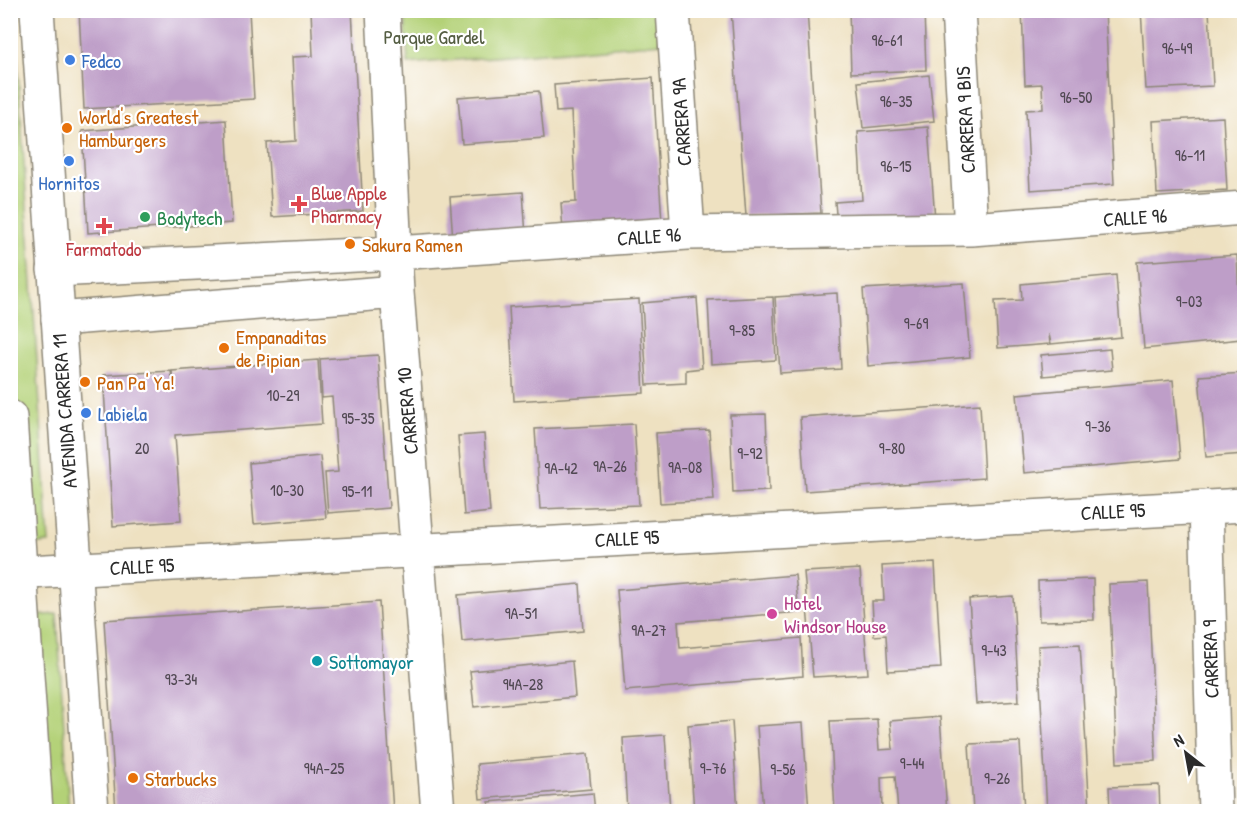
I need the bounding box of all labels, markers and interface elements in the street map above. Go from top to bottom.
park label: Parque Gardel [383,23,485,50]
house number: 96-61 [872,29,903,51]
house number: 96-49 [1162,37,1192,59]
place label: Fedco [81,47,121,74]
marker: Fedco [63,53,77,67]
street label: CARRERA 9 BIS [949,66,981,174]
street label: CARRERA 9A [664,77,698,167]
house number: 96-50 [1060,86,1092,108]
house number: 96-35 [880,90,913,112]
place label: World's Greatest Hamburgers [79,103,199,153]
marker: World's Greatest Hamburgers [60,121,74,135]
house number: 96-11 [1175,144,1205,166]
marker: Hornitos [62,154,76,168]
house number: 96-15 [880,155,912,177]
place label: Hornitos [38,169,100,196]
place label: Blue Apple Pharmacy [311,179,387,229]
marker: Blue Apple Pharmacy [292,197,306,211]
street label: CALLE 96 [1102,201,1168,233]
place label: Bodytech [157,204,222,231]
marker: Bodytech [138,210,152,224]
marker: Farmatodo [97,219,111,233]
street label: CALLE 96 [616,220,682,252]
place label: Sakura Ramen [362,231,463,258]
place label: Farmatodo [65,235,142,262]
marker: Sakura Ramen [343,237,357,251]
house number: 9-03 [1176,290,1202,312]
house number: 9-69 [904,312,928,334]
house number: 9-85 [729,319,755,341]
place label: Empanaditas de Pipian [236,323,327,373]
street label: AVENIDA CARRERA 11 [45,333,83,489]
marker: Empanaditas de Pipian [217,341,231,355]
street label: CARRERA 10 [390,366,424,456]
place label: Pan Pa' Ya! [97,369,175,396]
marker: Pan Pa' Ya! [78,375,92,389]
house number: 10-29 [267,384,300,406]
place label: Labiela [98,400,147,427]
marker: Labiela [79,406,93,420]
house number: 95-35 [341,407,375,429]
house number: 9-36 [1085,415,1111,437]
house number: 20 [135,437,149,459]
house number: 9-80 [879,437,905,459]
house number: 9-92 [737,442,763,464]
house number: 9A-26 [593,455,627,477]
house number: 9A-08 [668,456,702,478]
house number: 9A-42 [544,457,578,479]
house number: 10-30 [270,479,304,501]
house number: 95-11 [342,480,373,502]
street label: CALLE 95 [1080,496,1147,526]
street label: CALLE 95 [594,523,661,553]
street label: CALLE 95 [109,551,176,581]
place label: Hotel Windsor House [784,589,887,639]
house number: 9A-51 [505,602,538,624]
marker: Hotel Windsor House [765,607,779,621]
house number: 9A-27 [631,619,667,641]
street label: CARRERA 9 [1195,619,1225,699]
house number: 9-43 [981,639,1007,661]
place label: Sottomayor [329,648,414,675]
marker: Sottomayor [310,654,324,668]
house number: 93-34 [165,668,197,690]
house number: 94A-28 [503,673,543,695]
north arrow [1156,723,1216,783]
text: N [1169,728,1188,752]
house number: 9-44 [900,752,924,774]
house number: 94A-25 [304,757,344,779]
house number: 9-76 [700,757,726,779]
house number: 9-56 [770,758,796,780]
place label: Starbucks [145,765,217,792]
house number: 9-26 [984,767,1010,789]
marker: Starbucks [126,771,140,785]

